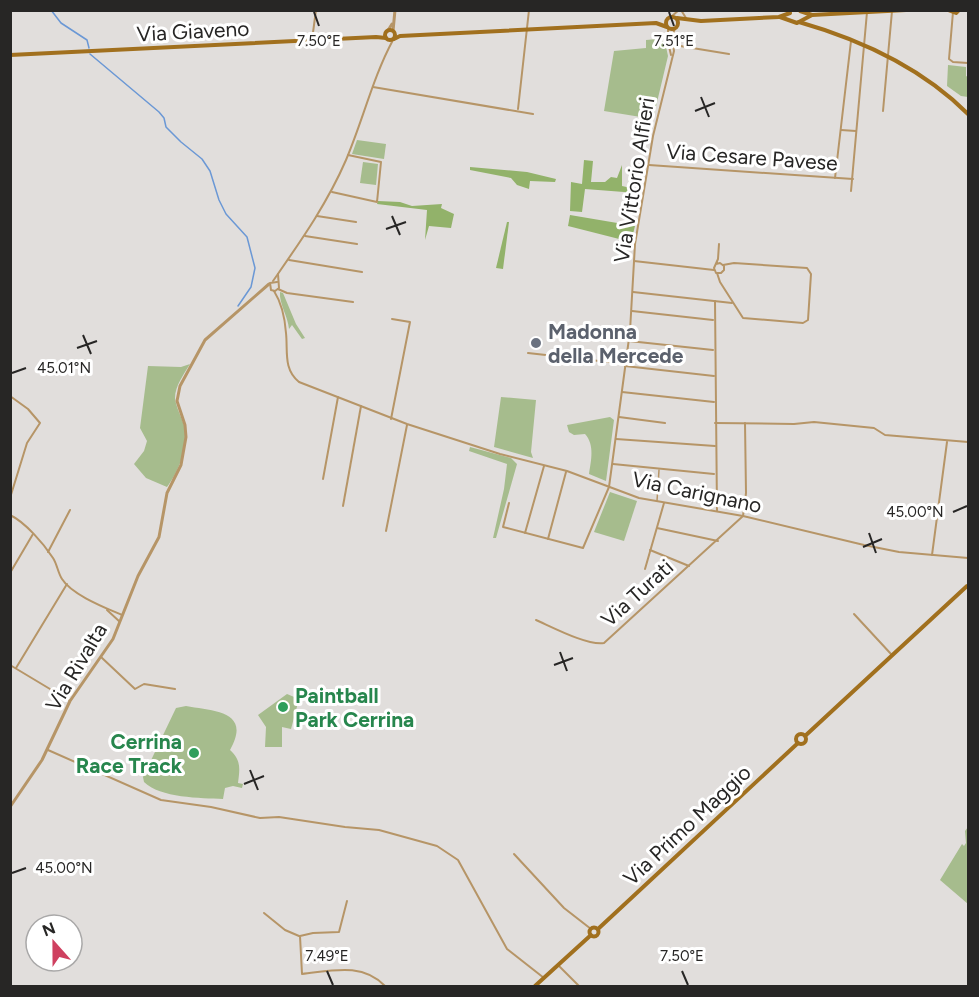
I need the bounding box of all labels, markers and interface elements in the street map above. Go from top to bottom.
street label: Via Giaveno [136,16,250,46]
text: 7.50°E [297,32,341,50]
text: 7.51°E [654,32,694,50]
street label: Via Vittorio Alfieri [609,96,659,264]
street label: Via Cesare Pavese [665,139,839,175]
place label: Madonna della Mercede [548,319,684,368]
marker: Madonna della Mercede [529,336,543,350]
text: 45.01°N [37,359,91,377]
street label: Via Carignano [630,466,764,518]
text: 45.00°N [886,503,944,521]
street label: Via Turati [596,554,678,632]
street label: Via Rivalta [40,619,112,715]
place label: Paintball Park Cerrina [295,683,414,732]
marker: Paintball Park Cerrina [276,700,290,714]
place label: Cerrina Race Track [76,729,183,778]
marker: Cerrina Race Track [187,746,201,760]
street label: Via Primo Maggio [618,760,756,890]
text: 45.00°N [35,859,93,877]
north arrow [24,913,84,973]
text: N [40,918,58,941]
text: 7.49°E [305,947,349,965]
text: 7.50°E [660,947,704,965]

